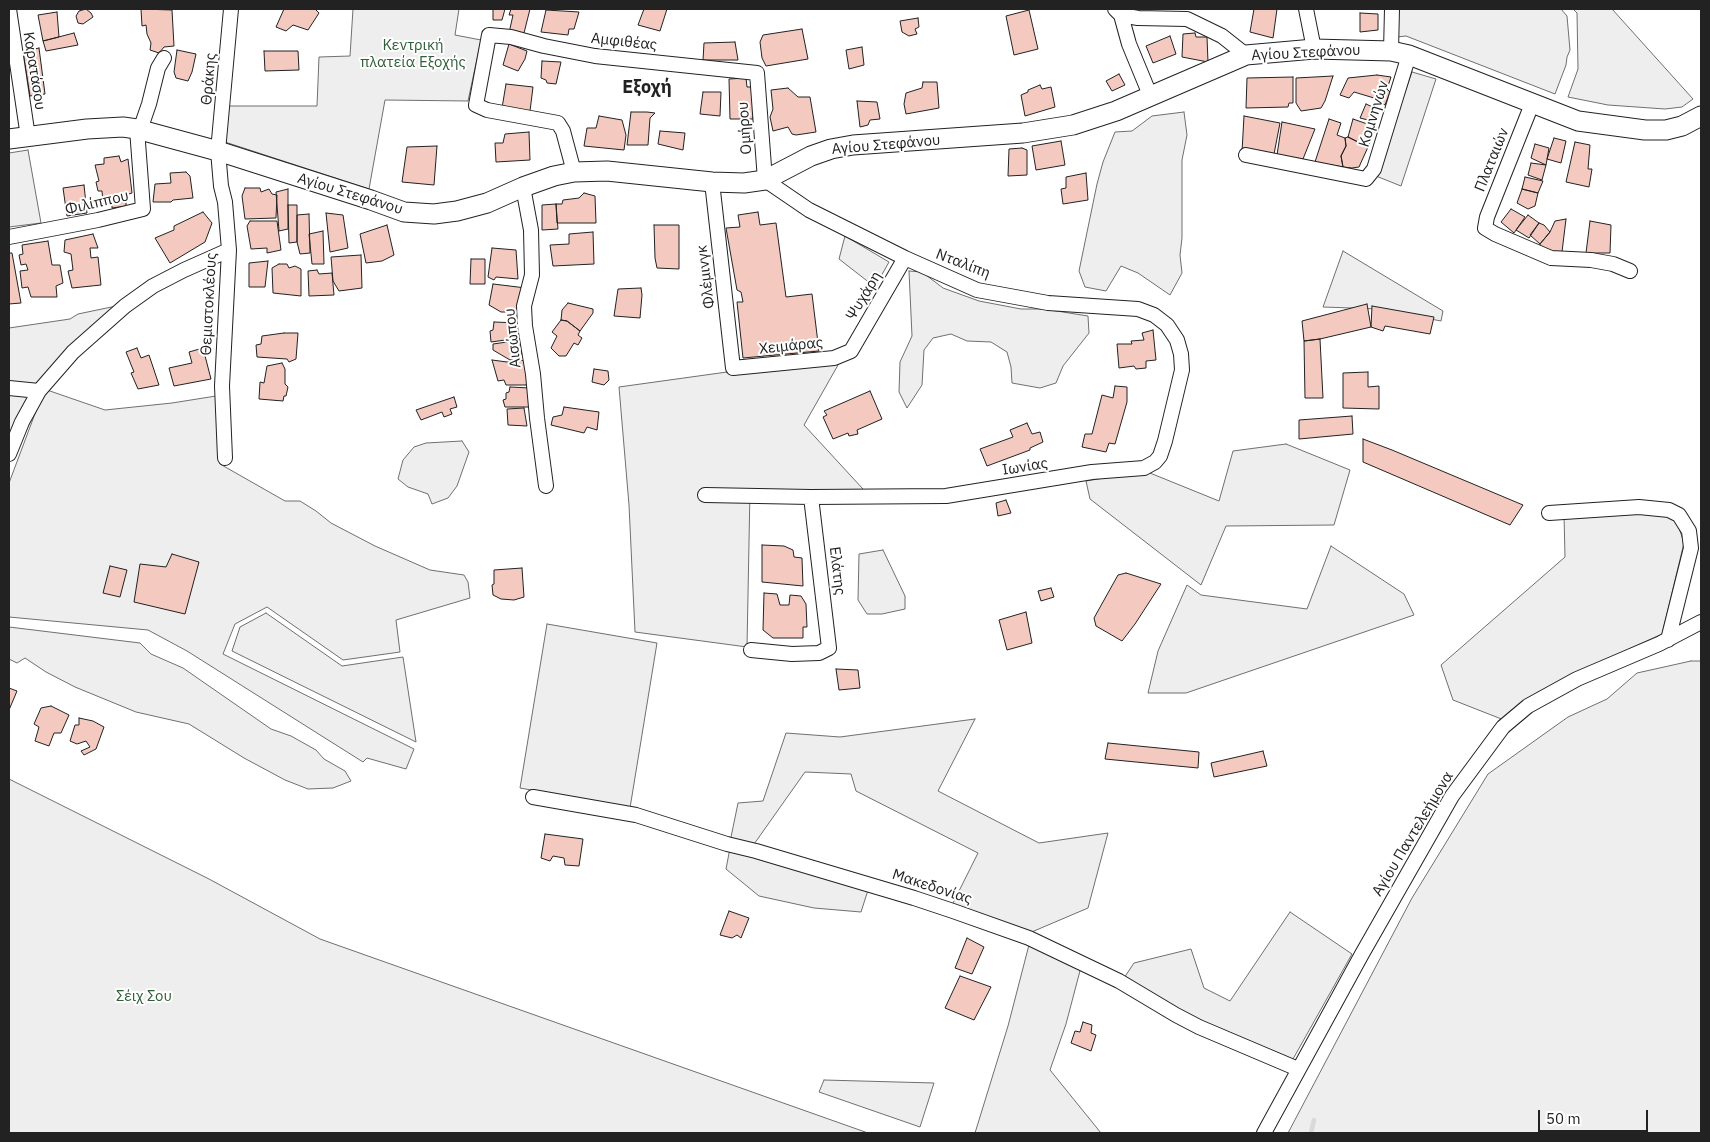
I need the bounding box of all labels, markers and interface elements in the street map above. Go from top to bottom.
street label: Αμφιθέας [590,30,658,54]
street label: Καρατάσου [19,31,49,111]
park label: Κεντρική πλατεία Εξοχής [360,37,466,72]
street label: Αγίου Στεφάνου [1251,41,1361,65]
street label: Θράκης [198,52,220,106]
district label: Εξοχή [622,77,672,99]
street label: Κομνηνών [1355,79,1393,149]
street label: Ομήρου [734,101,756,155]
street label: Πλαταιών [1471,126,1513,194]
street label: Αγίου Στεφάνου [831,131,941,159]
street label: Αγίου Στεφάνου [295,169,405,219]
street label: Φιλίππου [63,187,131,219]
street label: Φλέμινγκ [693,244,719,310]
street label: Νταλίπη [933,245,993,283]
street label: Θεμιστοκλέους [197,252,221,356]
street label: Ψυχάρη [842,268,886,324]
street label: Αισώπου [501,307,525,369]
street label: Χειμάρας [758,334,824,358]
street label: Ιωνίας [1001,455,1049,479]
street label: Ελάτης [825,546,849,596]
street label: Αγίου Παντελεήμονα [1369,768,1457,900]
street label: Μακεδονίας [890,866,974,908]
park label: Σέιχ Σου [116,988,172,1006]
scale bar [1540,1100,1650,1132]
text: 50 m [1546,1109,1581,1128]

